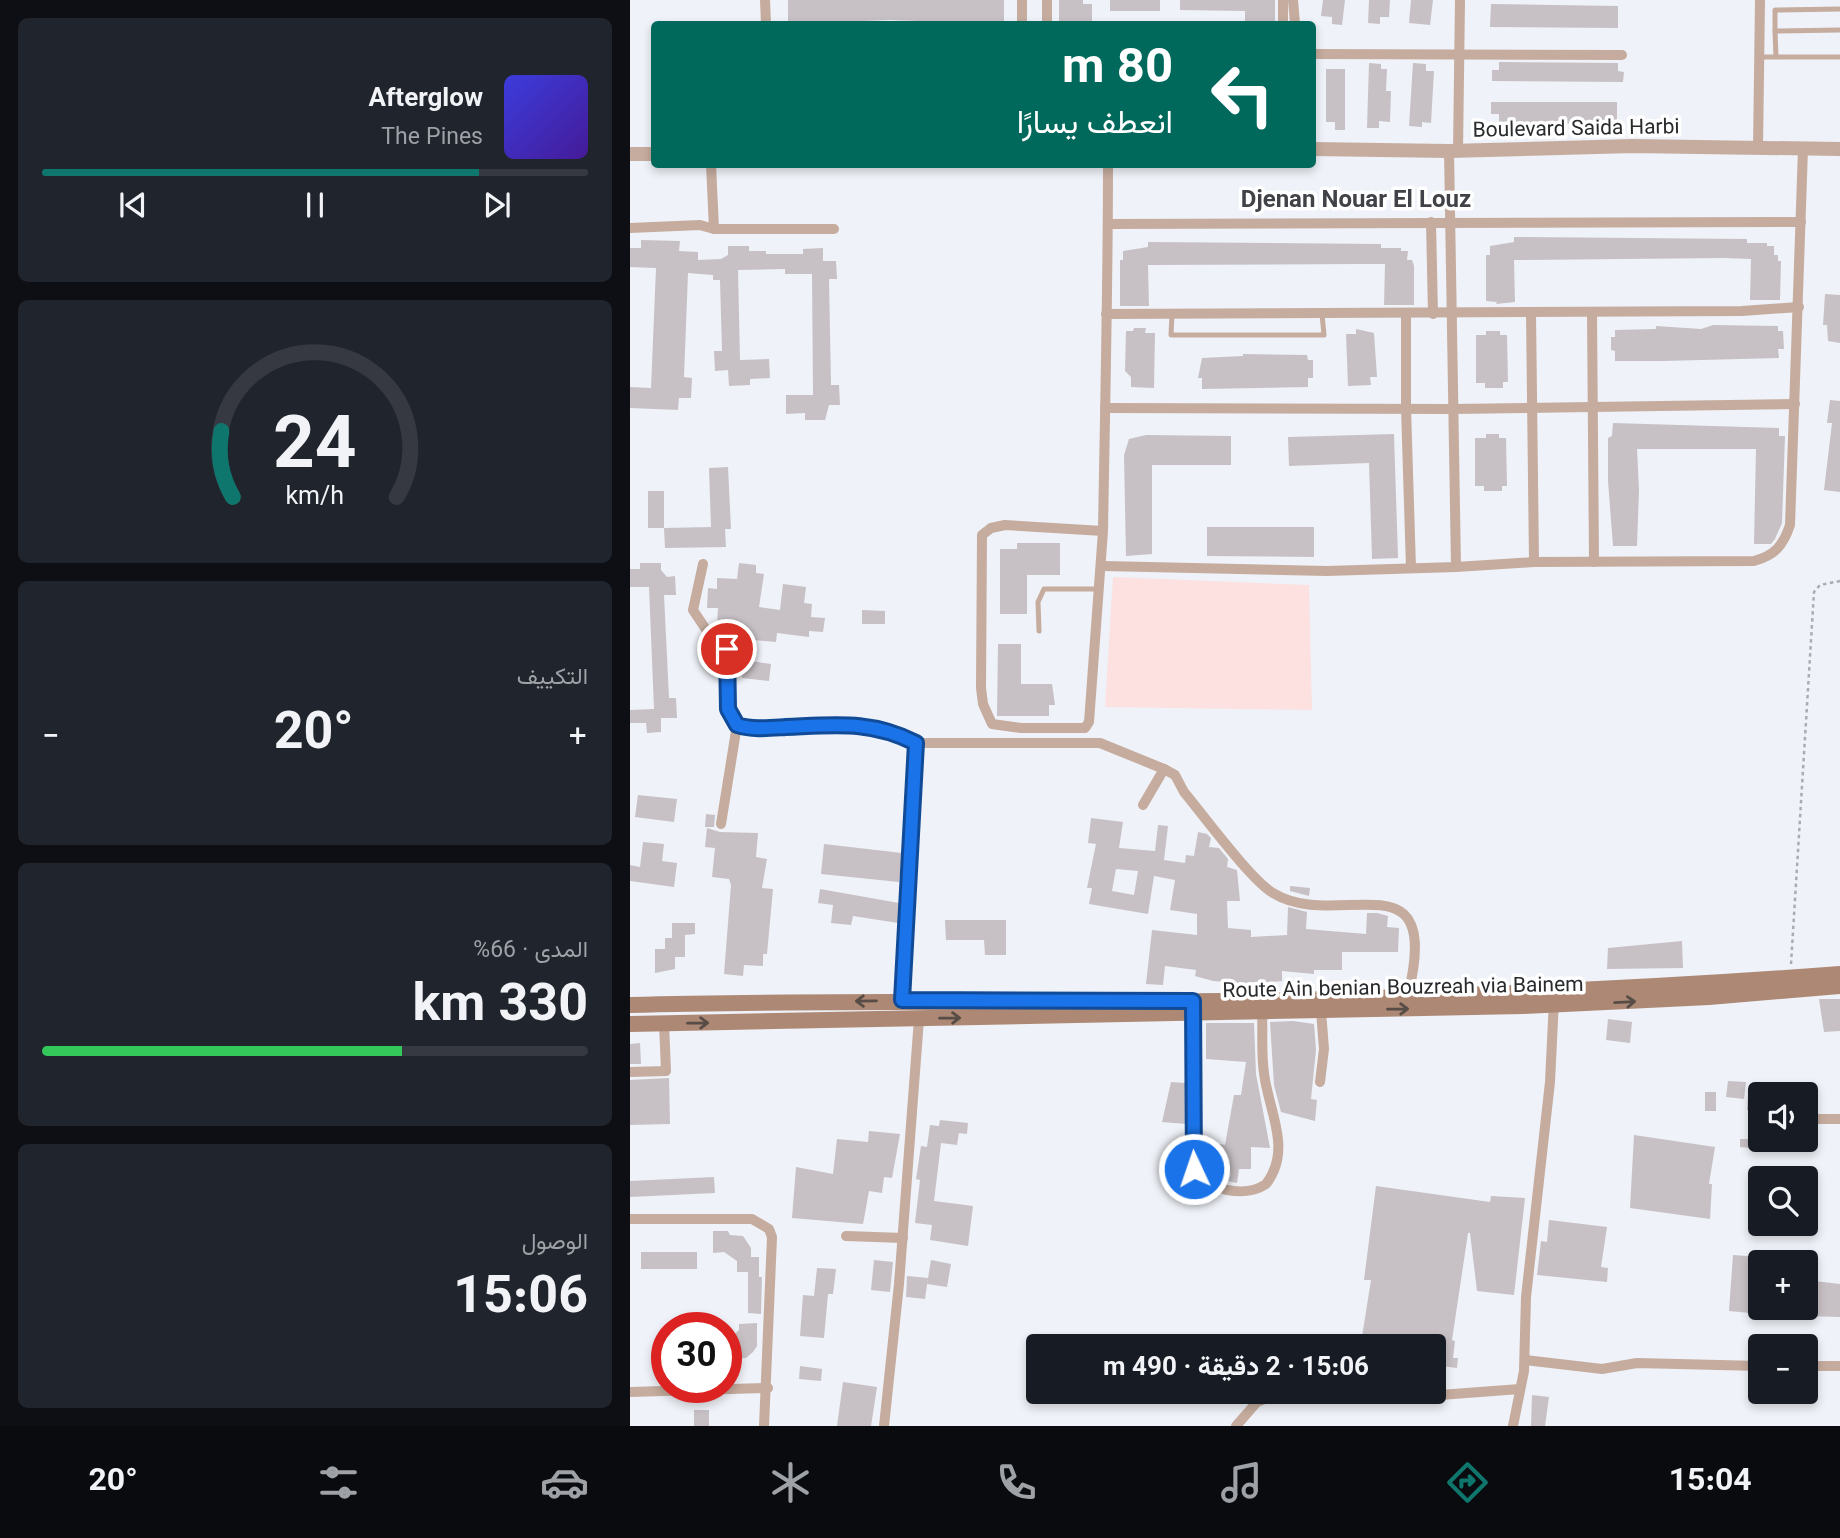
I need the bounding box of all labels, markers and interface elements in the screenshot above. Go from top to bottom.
text: 80 m [1062,32,1173,108]
icon: left [1197,49,1288,140]
text: Afterglow [369,79,483,120]
text: انعطف يسارًا [1017,100,1173,150]
street label: Boulevard Saida Harbi [1472,111,1680,148]
text: The Pines [381,120,483,156]
district label: Djenan Nouar El Louz [1241,182,1471,220]
icon: previous [114,186,152,224]
icon: pause [296,186,334,224]
icon: next [478,186,516,224]
text: 24 [273,393,357,507]
text: km/h [286,478,344,517]
pin [697,619,757,679]
icon: arrive [708,630,746,668]
text: التكييف [517,660,588,696]
text: 20° [274,695,354,776]
text: − [42,706,60,765]
text: + [568,706,588,765]
text: المدى · 66% [473,933,588,969]
text: 330 km [413,967,588,1048]
street label: Route Ain benian Bouzreah via Bainem [1222,969,1584,1008]
one-way arrow [855,994,878,1007]
one-way arrow [1614,996,1637,1009]
one-way arrow [1386,1002,1409,1016]
one-way arrow [938,1011,961,1025]
one-way arrow [686,1016,709,1029]
map controls [1748,1082,1818,1404]
button: sound [1748,1082,1818,1152]
position arrow [1157,1132,1231,1206]
button: search [1748,1166,1818,1236]
text: الوصول [522,1225,588,1261]
button: + [1748,1250,1818,1320]
text: 15:06 [453,1259,588,1340]
speed limit sign: 30 [651,1312,742,1403]
button: − [1748,1334,1818,1404]
text: 15:06 · 2 دقيقة · 490 m [1103,1348,1369,1389]
text: 20° [88,1457,138,1507]
text: 15:04 [1669,1457,1752,1507]
icon: filters [314,1458,363,1507]
icon: car [540,1458,589,1507]
icon: climate [766,1458,815,1507]
icon: phone [992,1458,1041,1507]
icon: music [1217,1458,1266,1507]
icon: directions [1443,1458,1492,1507]

